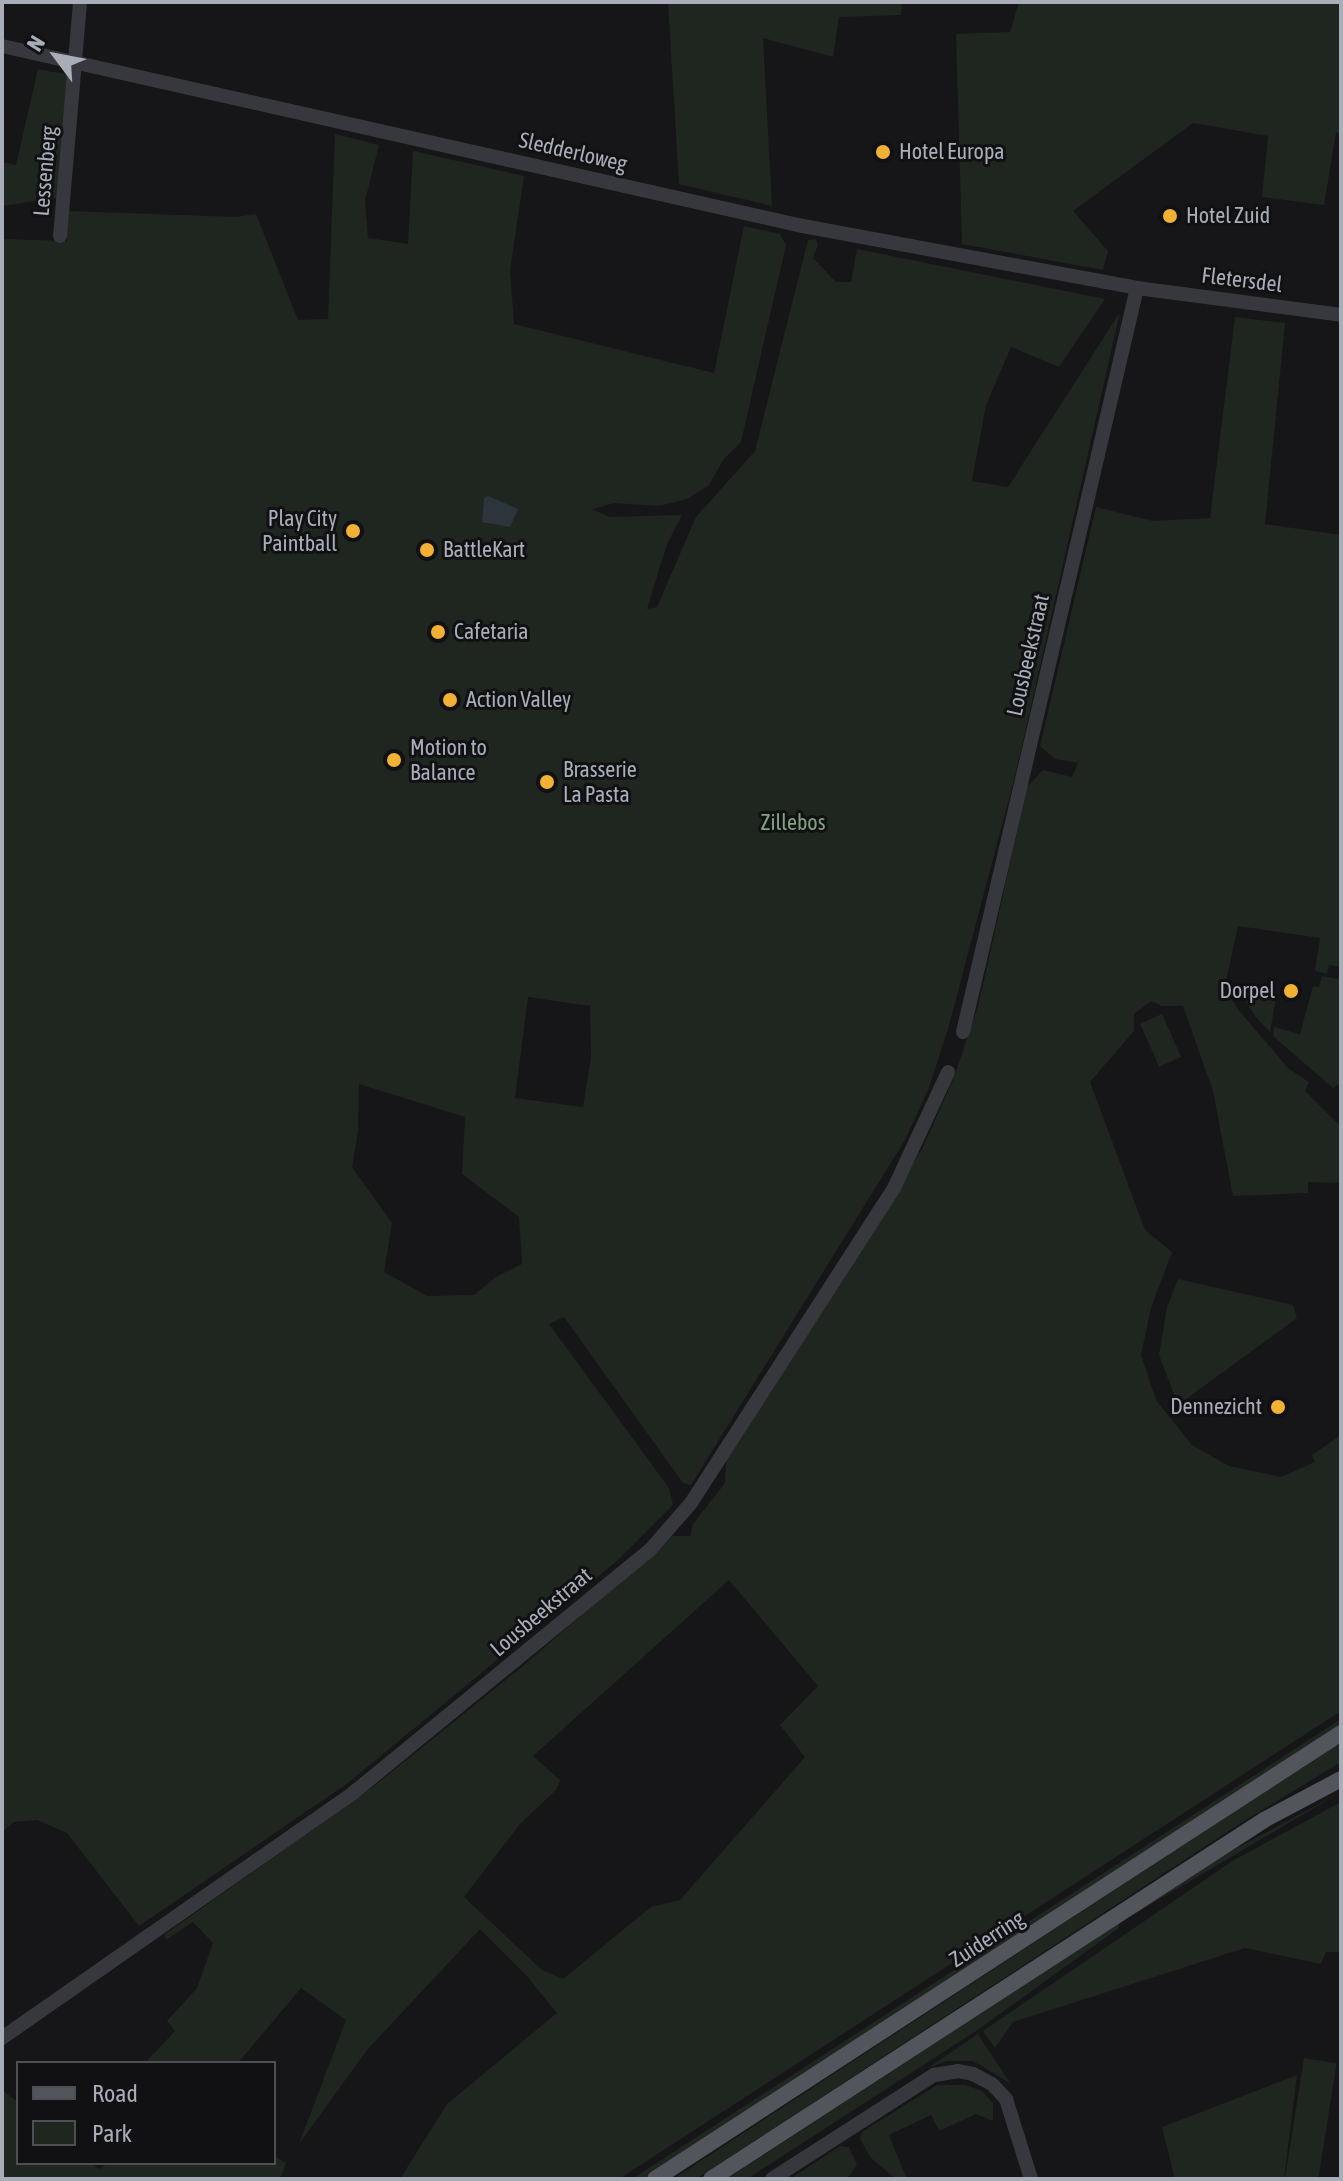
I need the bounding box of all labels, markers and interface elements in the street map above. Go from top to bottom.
north arrow [16,16,96,96]
text: N [21,31,50,56]
street label: Lessenberg [28,125,62,217]
street label: Sledderloweg [516,127,630,177]
place label: Hotel Europa [899,139,1005,165]
marker: Hotel Europa [874,143,892,161]
place label: Hotel Zuid [1186,203,1270,229]
marker: Hotel Zuid [1161,207,1179,225]
street label: Fletersdel [1200,262,1284,298]
place label: Play City Paintball [262,505,337,556]
marker: Play City Paintball [344,522,362,540]
place label: BattleKart [443,537,525,563]
marker: BattleKart [418,541,436,559]
street label: Lousbeekstraat [1001,592,1055,718]
place label: Cafetaria [454,619,529,645]
marker: Cafetaria [429,623,447,641]
place label: Action Valley [466,687,571,713]
marker: Action Valley [441,691,459,709]
place label: Motion to Balance [410,734,487,786]
marker: Motion to Balance [385,751,403,769]
place label: Brasserie La Pasta [563,756,637,808]
marker: Brasserie La Pasta [538,773,556,791]
park label: Zillebos [761,810,825,836]
place label: Dorpel [1220,978,1275,1004]
marker: Dorpel [1282,982,1300,1000]
place label: Dennezicht [1170,1394,1262,1420]
marker: Dennezicht [1269,1398,1287,1416]
street label: Lousbeekstraat [485,1562,597,1662]
street label: Zuiderring [945,1905,1029,1973]
legend [16,2061,276,2165]
text: Road [92,2080,138,2107]
text: Park [92,2120,132,2147]

